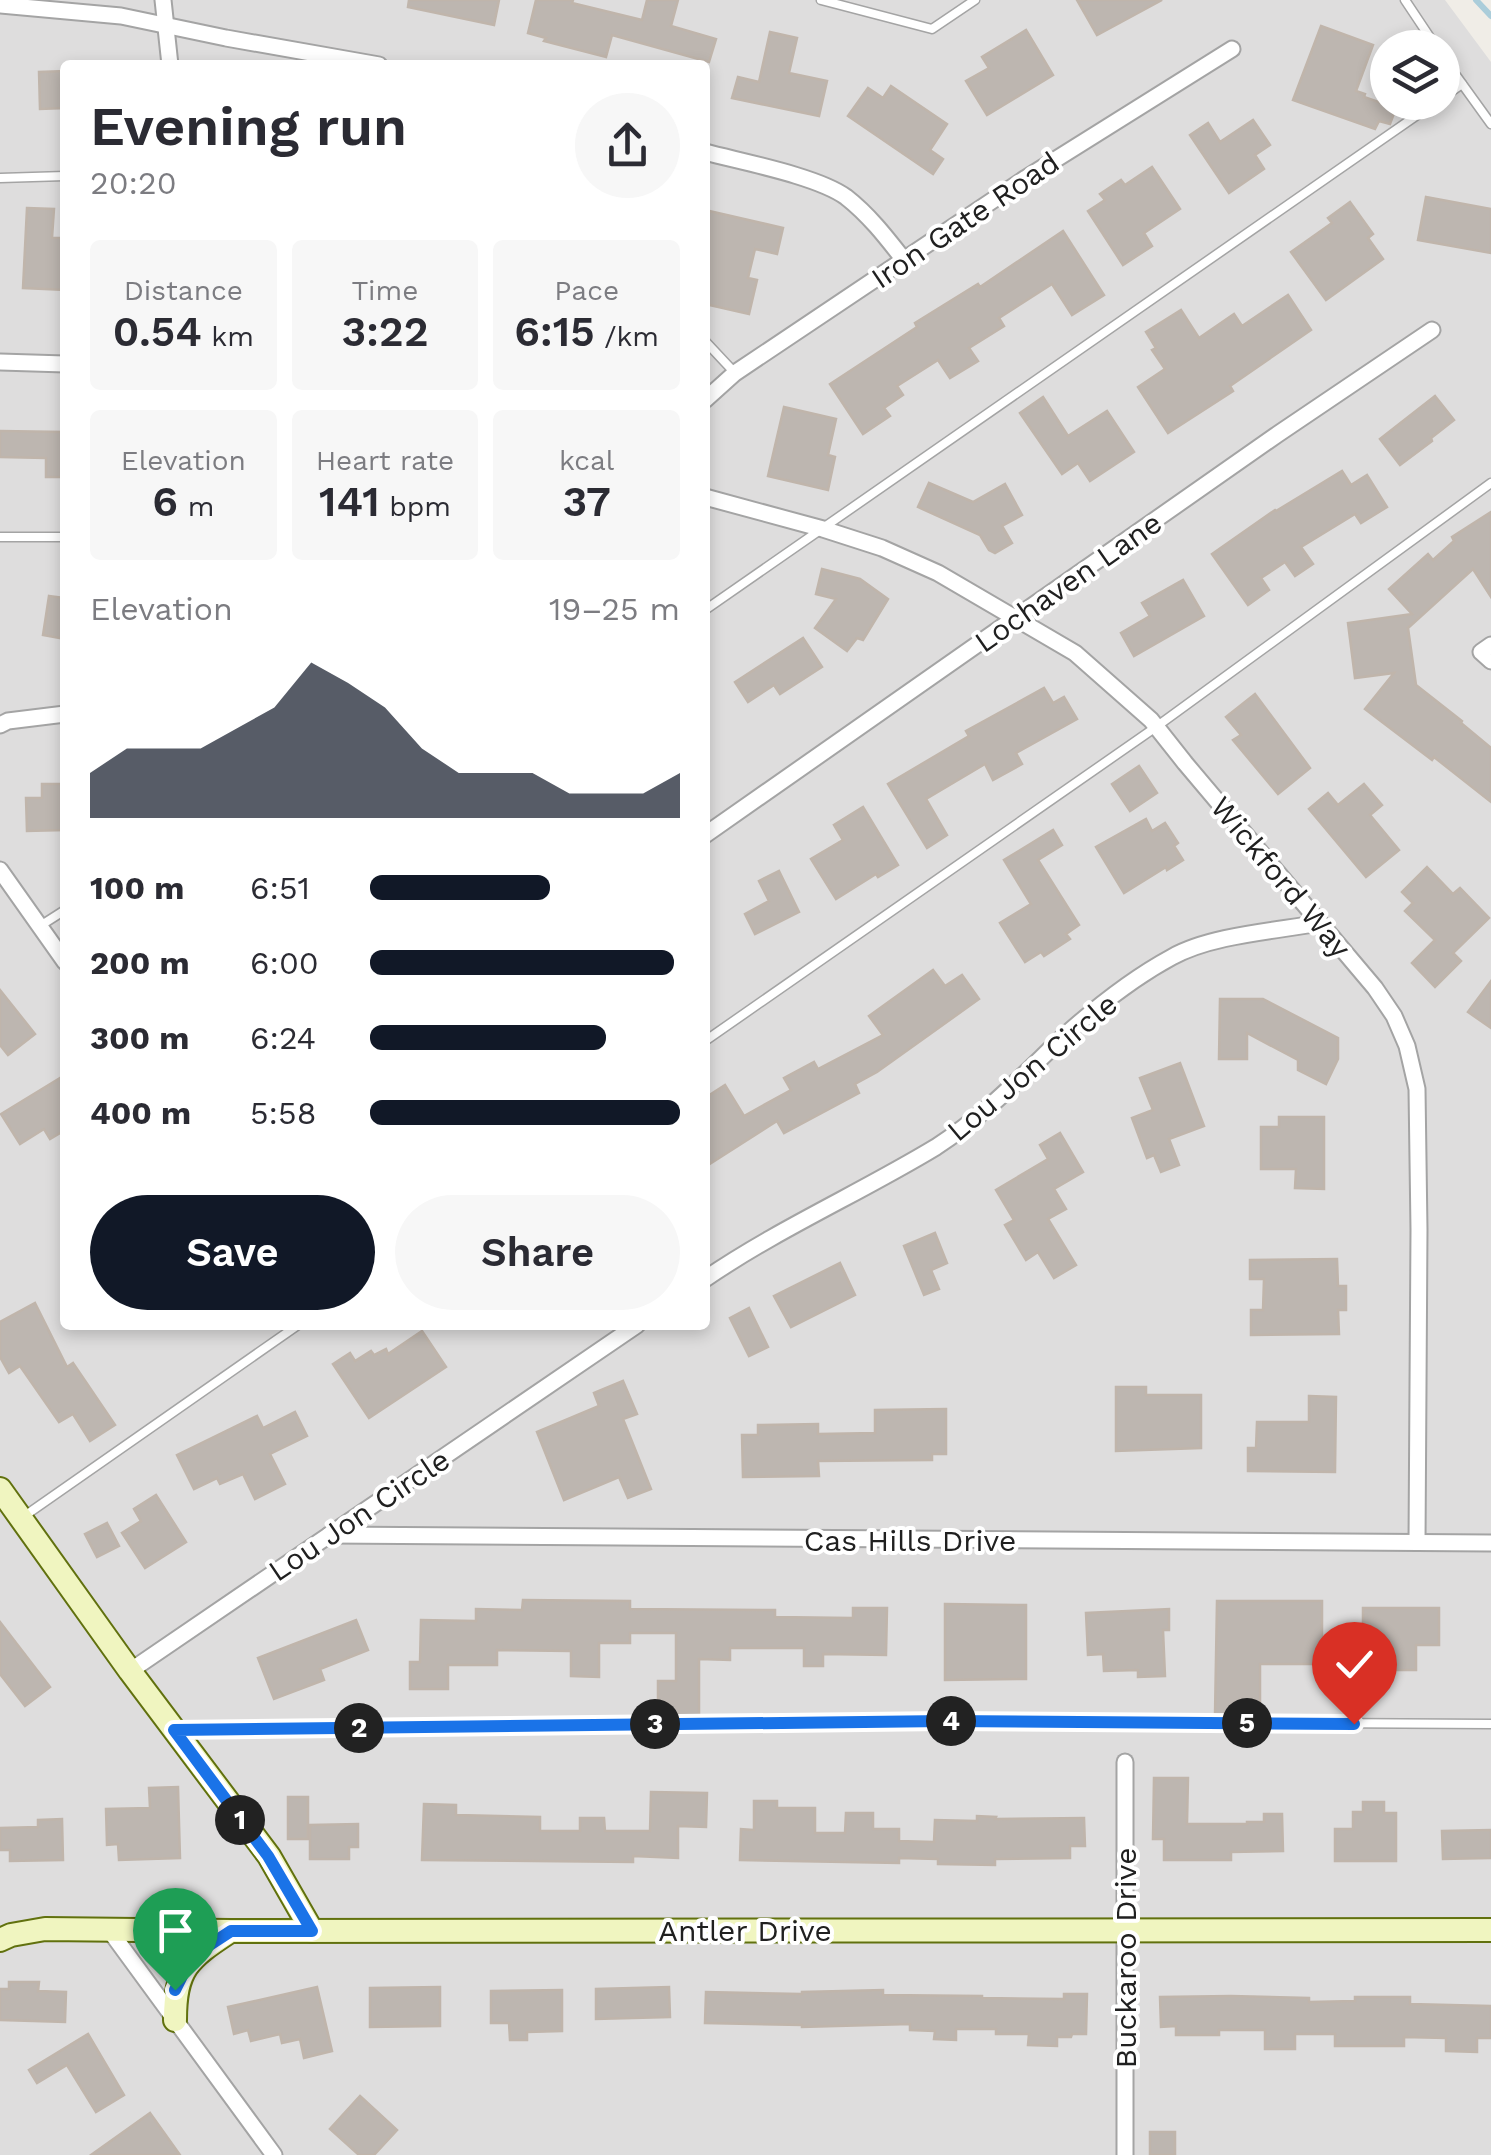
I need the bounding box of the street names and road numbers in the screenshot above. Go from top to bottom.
street label: Iron Gate Road [865,144,1065,296]
street label: Lochaven Lane [968,505,1168,659]
street label: Wickford Way [1204,789,1359,965]
street label: Lou Jon Circle [940,986,1124,1148]
street label: Lou Jon Circle [262,1442,456,1588]
street label: Cas Hills Drive [804,1523,1016,1558]
street label: Buckaroo Drive [1108,1847,1143,2069]
street label: Antler Drive [658,1913,832,1948]

